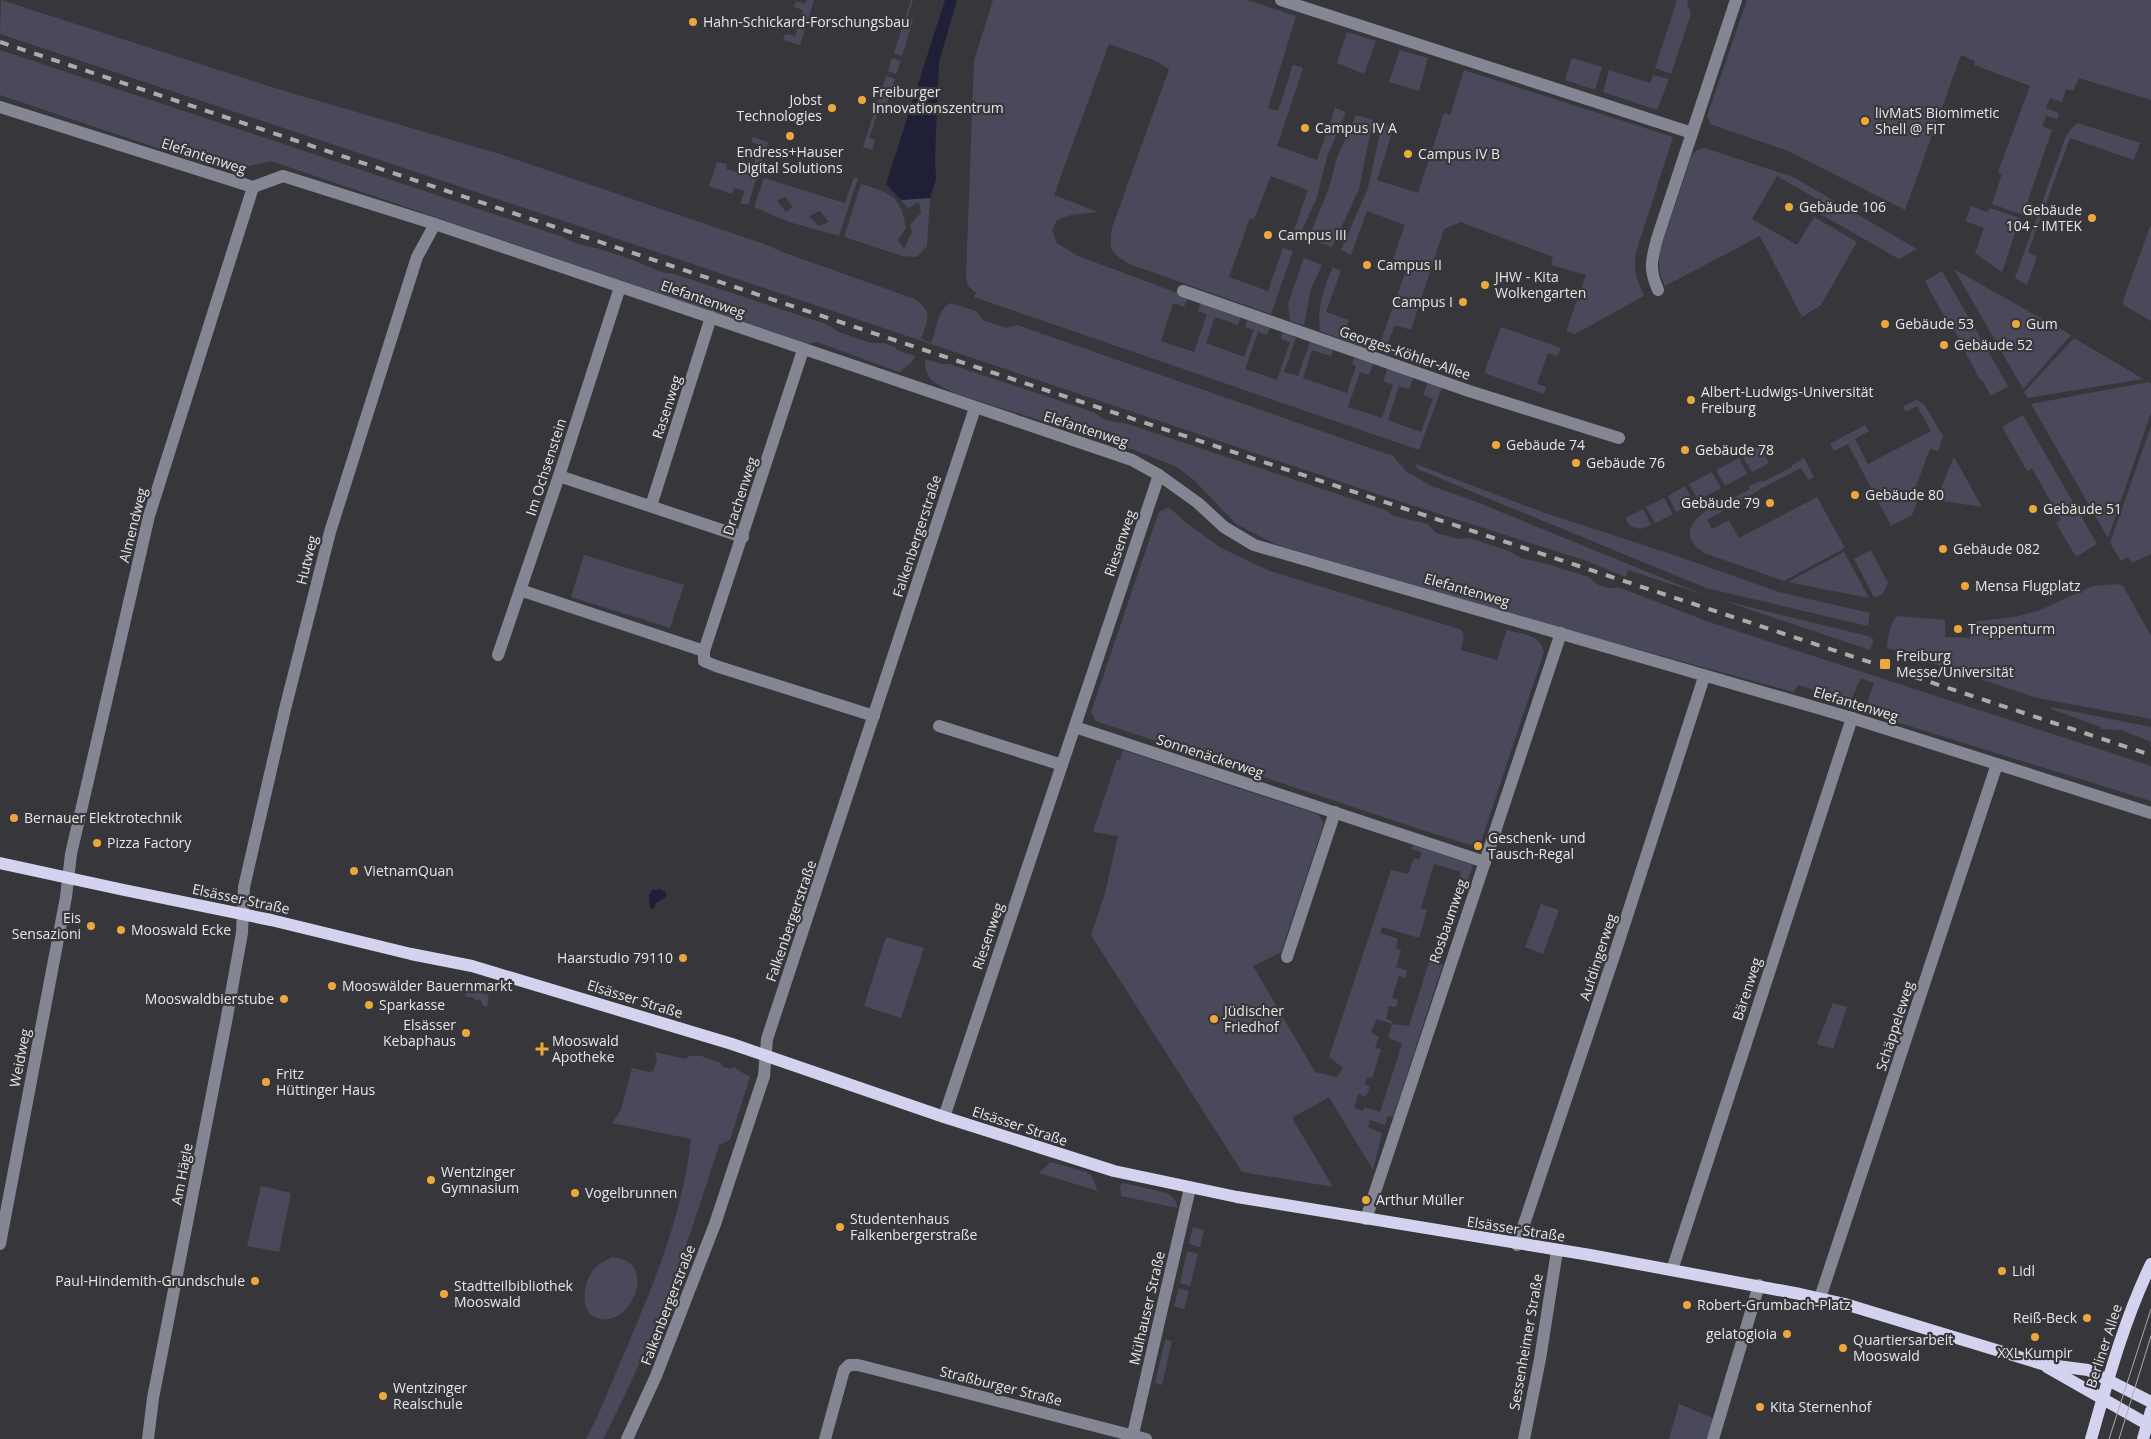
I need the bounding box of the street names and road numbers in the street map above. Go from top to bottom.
street label: Elefantenweg [159,133,249,178]
street label: Elefantenweg [658,275,748,322]
street label: Georges-Köhler-Allee [1337,321,1473,384]
street label: Rasenweg [647,372,686,441]
street label: Elefantenweg [1041,406,1131,451]
street label: Im Ochsenstein [521,416,570,518]
street label: Drachenweg [718,454,761,538]
street label: Falkenbergerstraße [888,472,945,599]
street label: Almendweg [114,485,151,564]
street label: Riesenweg [1099,507,1140,579]
street label: Hutweg [291,533,322,587]
street label: Elefantenweg [1422,568,1512,611]
street label: Elefantenweg [1811,682,1901,726]
street label: Sonnenäckerweg [1154,729,1266,782]
street label: Falkenbergerstraße [761,857,820,984]
street label: Rosbaumweg [1424,876,1471,966]
street label: Elsässer Straße [191,879,292,918]
street label: Riesenweg [967,900,1008,972]
street label: Aufdingerweg [1575,911,1621,1003]
street label: Bärenweg [1727,954,1766,1023]
street label: Elsässer Straße [585,975,685,1022]
street label: Schäppeleweg [1871,978,1918,1073]
street label: Weidweg [5,1027,35,1089]
street label: Elsässer Straße [970,1101,1070,1150]
street label: Am Hägle [166,1141,197,1206]
street label: Elsässer Straße [1466,1211,1567,1246]
street label: Falkenbergerstraße [636,1242,699,1368]
street label: Mülhauser Straße [1124,1249,1169,1367]
street label: Sessenheimer Straße [1504,1272,1547,1412]
street label: Berliner Allee [2081,1301,2126,1390]
street label: Straßburger Straße [938,1361,1064,1410]

